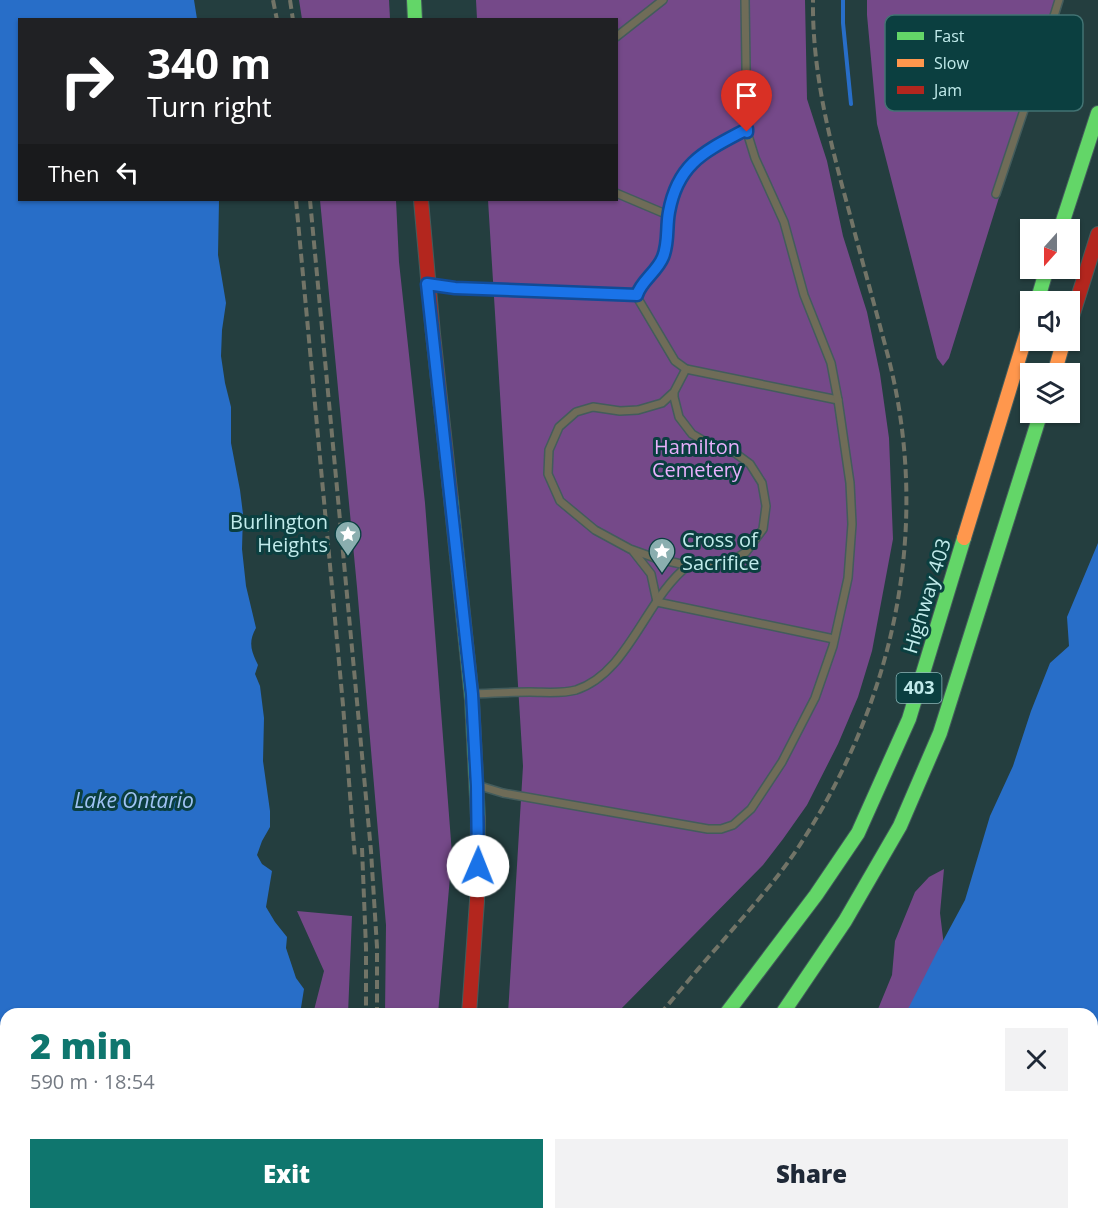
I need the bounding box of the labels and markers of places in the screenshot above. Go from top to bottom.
pin [721,70,772,132]
place label: Burlington Heights [230,508,328,558]
place icon: Burlington Heights [333,519,363,557]
place label: Cross of Sacrifice [682,526,759,576]
place icon: Cross of Sacrifice [647,536,677,574]

